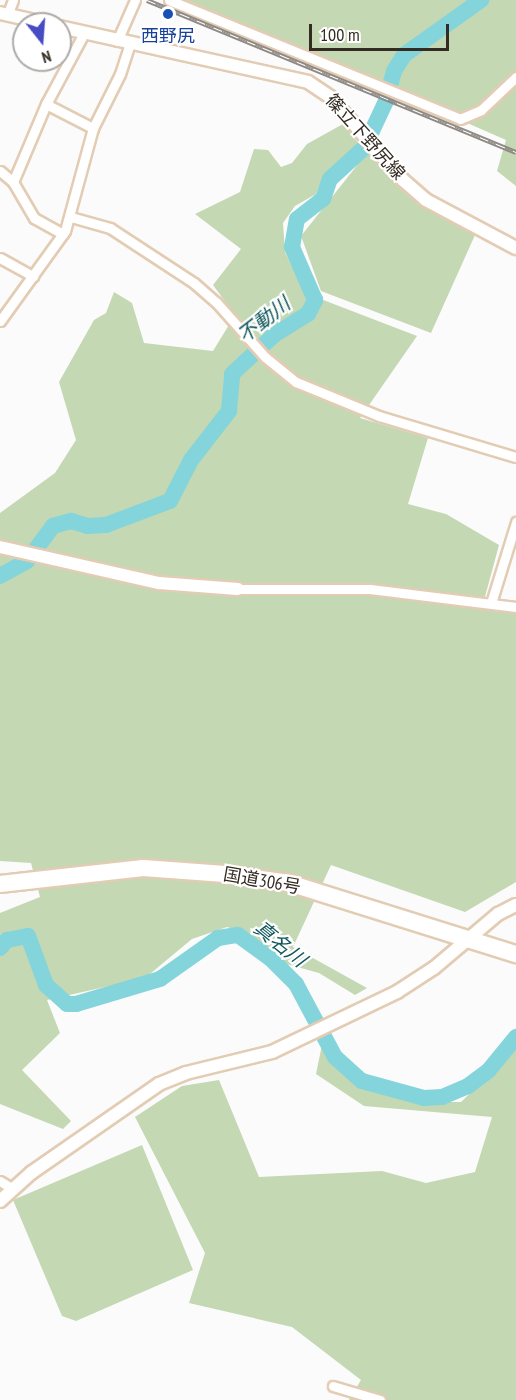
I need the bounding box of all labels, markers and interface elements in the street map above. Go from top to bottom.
marker: 西野尻 [159,5,177,23]
north arrow [12,12,72,72]
scale bar [312,12,452,50]
text: 100 m [320,23,360,46]
place label: 西野尻 [141,25,195,47]
text: N [40,46,54,68]
street label: 篠立下野尻線 [321,90,409,184]
water label: 不動川 [233,292,295,348]
street label: 国道306号 [222,864,302,898]
water label: 真名川 [249,916,311,972]

